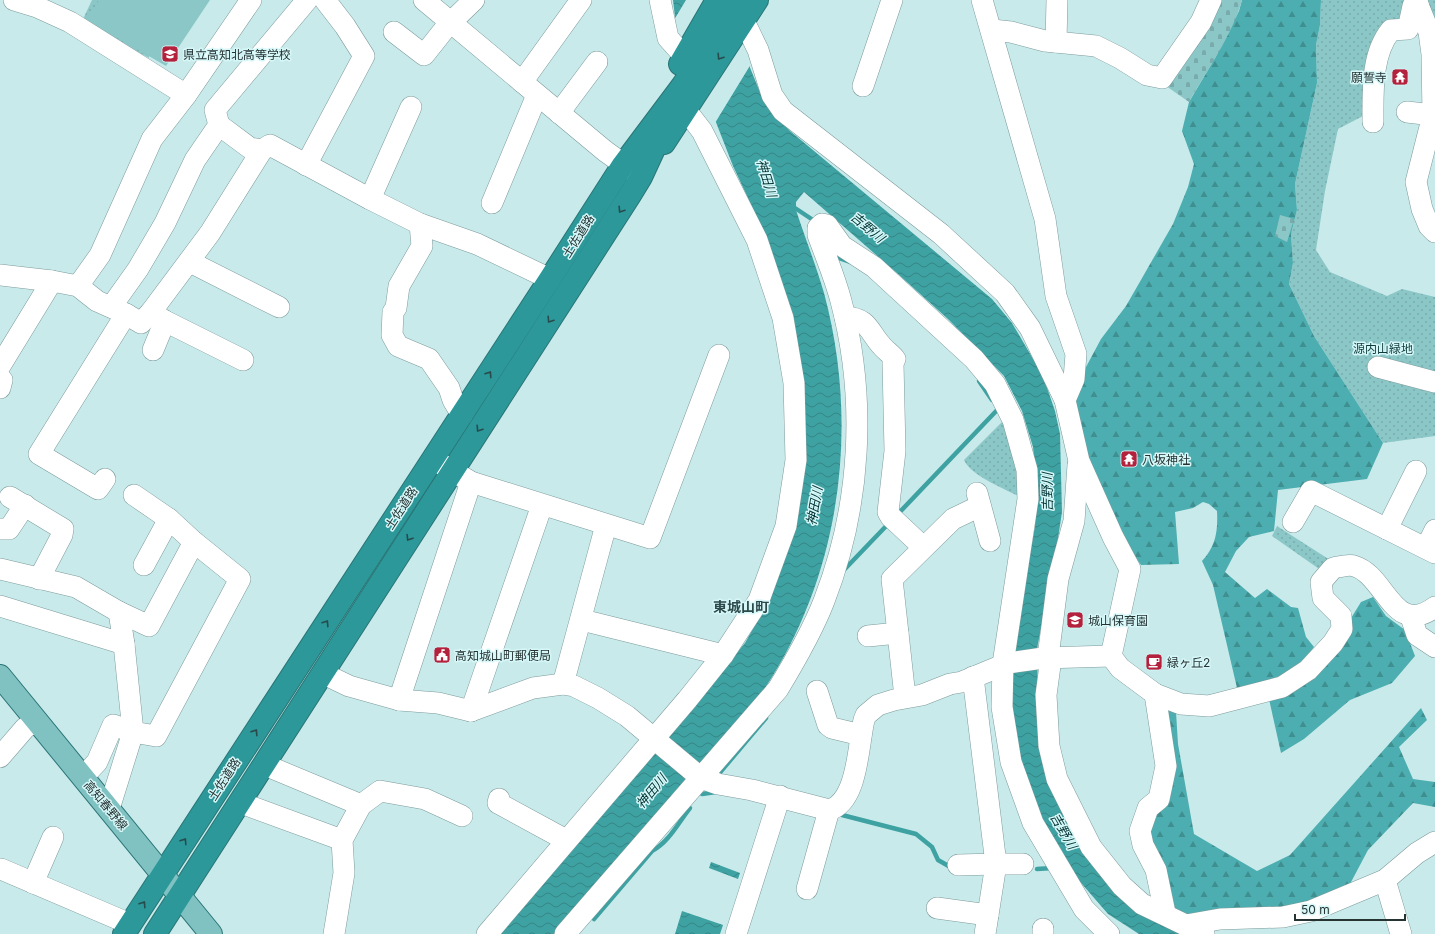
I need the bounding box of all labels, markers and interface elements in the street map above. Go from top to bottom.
school or university icon: 県立高知北高等学校 [160,44,180,64]
place label: 県立高知北高等学校 [183,47,291,62]
one-way arrow [717,53,725,60]
temple icon: 願誓寺 [1390,67,1410,87]
place label: 願誓寺 [1351,70,1387,85]
water label: 神田川 [754,157,781,201]
one-way arrow [618,206,625,213]
water label: 吉野川 [848,208,890,247]
street label: 土佐道路 [559,212,597,260]
one-way arrow [548,315,555,322]
park label: 源内山緑地 [1353,341,1413,356]
one-way arrow [484,371,491,378]
one-way arrow [476,425,484,432]
temple icon: 八坂神社 [1119,449,1139,469]
place label: 八坂神社 [1142,452,1190,467]
water label: 吉野川 [1039,470,1055,512]
water label: 神田川 [803,483,826,527]
street label: 土佐道路 [382,484,420,532]
one-way arrow [406,534,414,541]
district label: 東城山町 [713,598,769,615]
school or university icon: 城山保育園 [1065,610,1085,630]
place label: 城山保育園 [1088,613,1148,628]
one-way arrow [321,620,329,627]
public building icon: 高知城山町郵便局 [432,645,452,665]
place label: 高知城山町郵便局 [455,648,551,663]
cafe icon: 緑ヶ丘2 [1144,652,1164,672]
place label: 緑ヶ丘2 [1167,655,1210,670]
one-way arrow [250,729,257,736]
street label: 土佐道路 [205,755,243,803]
water label: 神田川 [632,769,671,811]
street label: 高知春野線 [81,777,131,833]
water label: 吉野川 [1047,810,1082,854]
one-way arrow [179,838,186,845]
scale bar [1295,896,1405,922]
one-way arrow [138,901,146,908]
text: 50 m [1301,902,1330,917]

